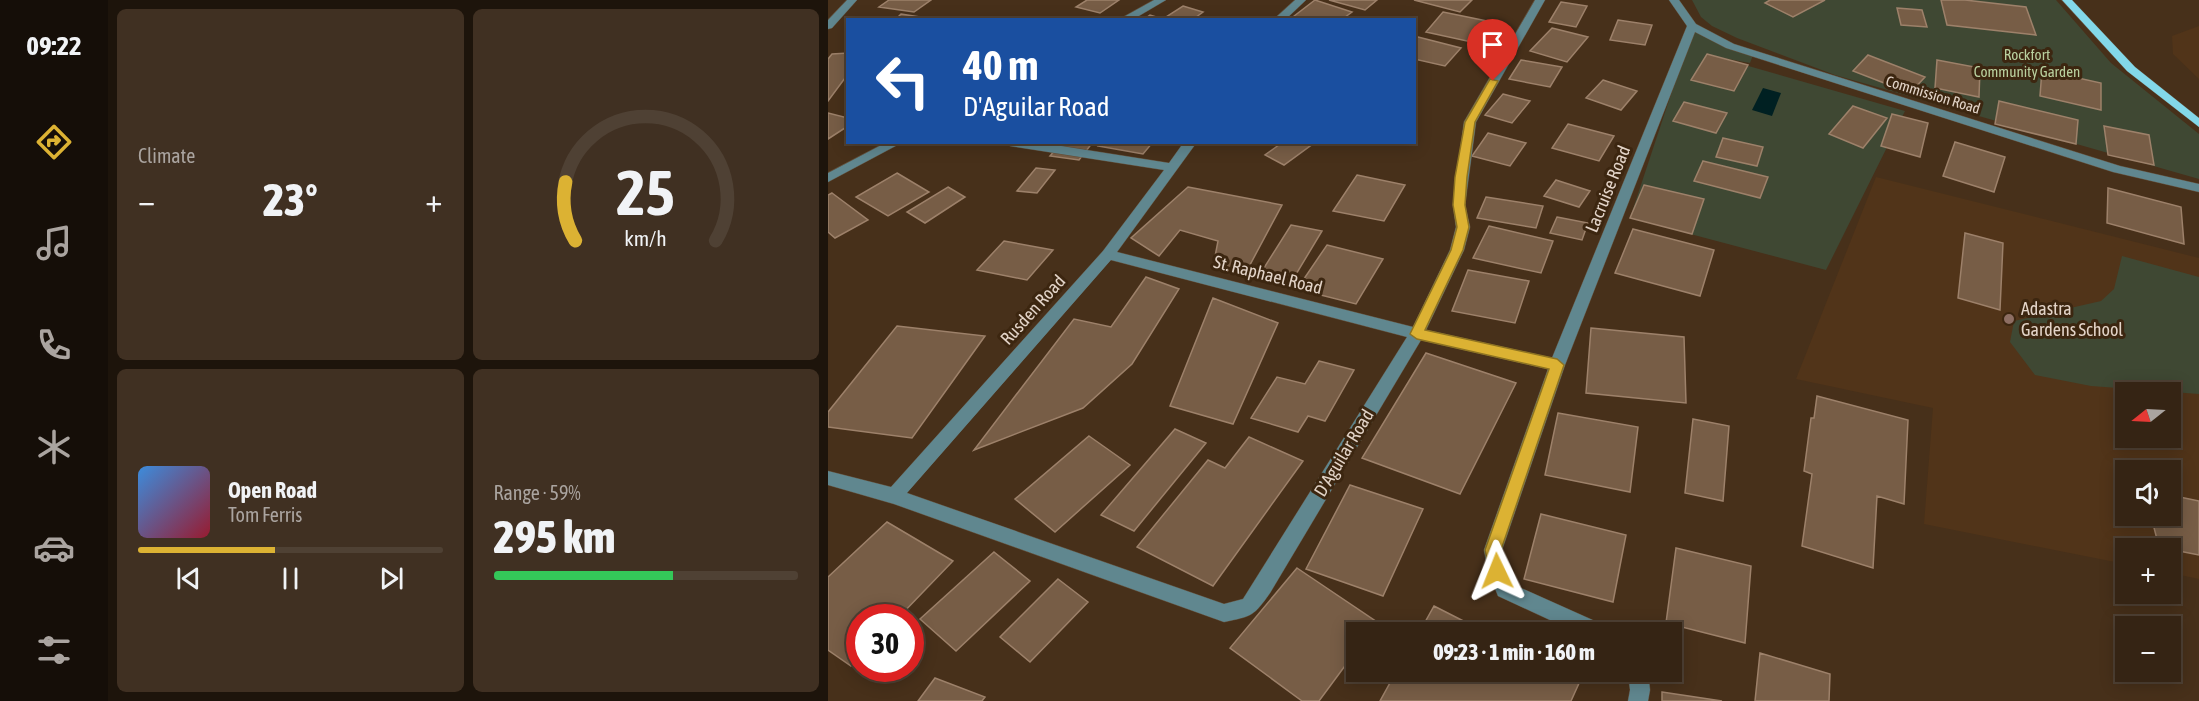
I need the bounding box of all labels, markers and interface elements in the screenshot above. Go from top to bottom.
pin [1467,19,1518,81]
icon: arrive [1476,28,1509,61]
text: 09:22 [26,30,82,61]
text: 40 m [963,41,1038,89]
icon: left [864,42,942,120]
park label: Rockfort Community Garden [1974,46,2080,80]
street label: Commission Road [1884,72,1982,117]
text: D'Aguilar Road [963,91,1110,122]
icon: directions [33,121,75,163]
street label: Lacruise Road [1581,142,1634,235]
text: Climate [138,144,195,167]
text: 25 [616,157,675,228]
text: 23° [263,174,318,226]
text: − [138,181,155,219]
text: + [425,181,442,219]
icon: music [33,222,75,264]
text: km/h [624,227,667,252]
street label: St. Raphael Road [1212,251,1325,298]
street label: Rusden Road [996,271,1069,349]
place label: Adastra Gardens School [2021,298,2123,340]
marker: Adastra Gardens School [2002,312,2016,326]
icon: phone [33,324,75,366]
north arrow [2115,382,2181,448]
map controls [2115,382,2181,682]
street label: D'Aguilar Road [1309,405,1378,500]
icon: climate [33,426,75,468]
button: sound [2115,460,2181,526]
text: Open Road [228,477,317,503]
text: Range · 59% [494,481,581,504]
text: Tom Ferris [228,503,302,526]
text: 295 km [494,511,615,563]
icon: car [33,527,75,569]
button: + [2115,538,2181,604]
position arrow [1465,539,1529,603]
icon: previous [172,562,205,595]
icon: pause [274,562,307,595]
icon: next [375,562,408,595]
speed limit sign: 30 [846,604,924,682]
button: − [2115,616,2181,682]
icon: filters [33,629,75,671]
text: 09:23 · 1 min · 160 m [1433,639,1595,665]

